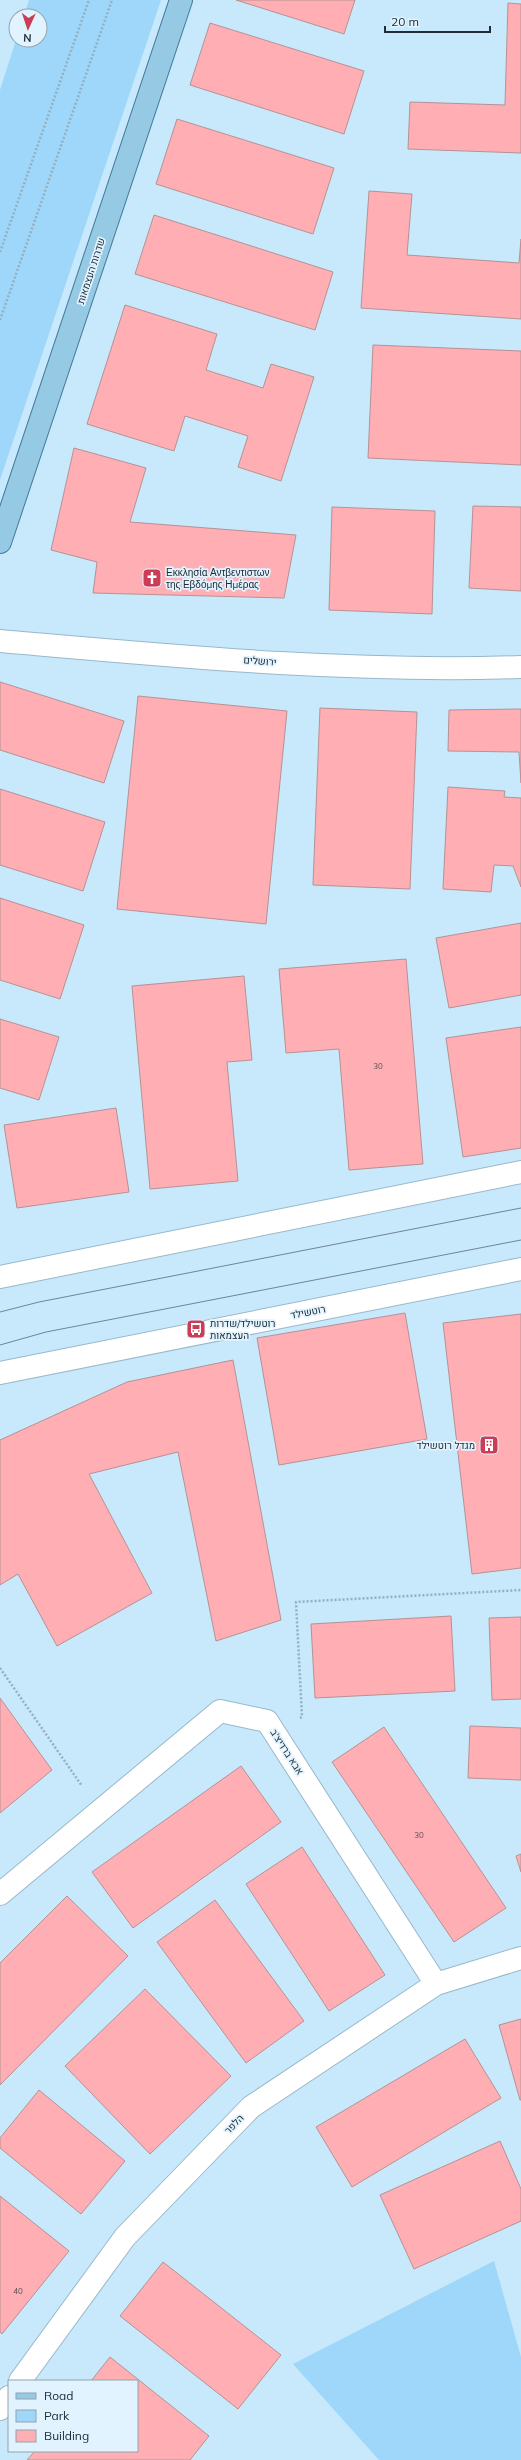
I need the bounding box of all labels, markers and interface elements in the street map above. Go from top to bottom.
north arrow [8,8,48,48]
scale bar [385,8,490,34]
text: 20 m [391,14,419,29]
text: N [23,31,32,45]
street label: שדרות העצמאות [74,236,108,306]
place label: Εκκλησία Αντβεντιστων της Εβδόμης Ημέρας [166,566,270,591]
church icon: Εκκλησία Αντβεντιστων της Εβδόμης Ημέρας [141,567,163,589]
street label: ירושלים [243,653,277,669]
house number: 30 [373,1061,383,1071]
street label: רוטשילד [289,1302,327,1322]
place label: רוטשילד/שדרות העצמאות [210,1317,276,1342]
bus stop icon: רוטשילד/שדרות העצמאות [185,1318,207,1340]
building icon: מגדל רוטשילד [478,1434,500,1456]
place label: מגדל רוטשילד [417,1439,475,1452]
street label: אבא ברדיצ'ב [267,1727,307,1777]
house number: 30 [414,1830,424,1840]
street label: הלפר [222,2111,246,2137]
house number: 40 [13,2286,23,2296]
legend [8,2380,138,2452]
text: Road [44,2388,73,2403]
text: Park [44,2408,70,2423]
text: Building [44,2428,89,2443]

